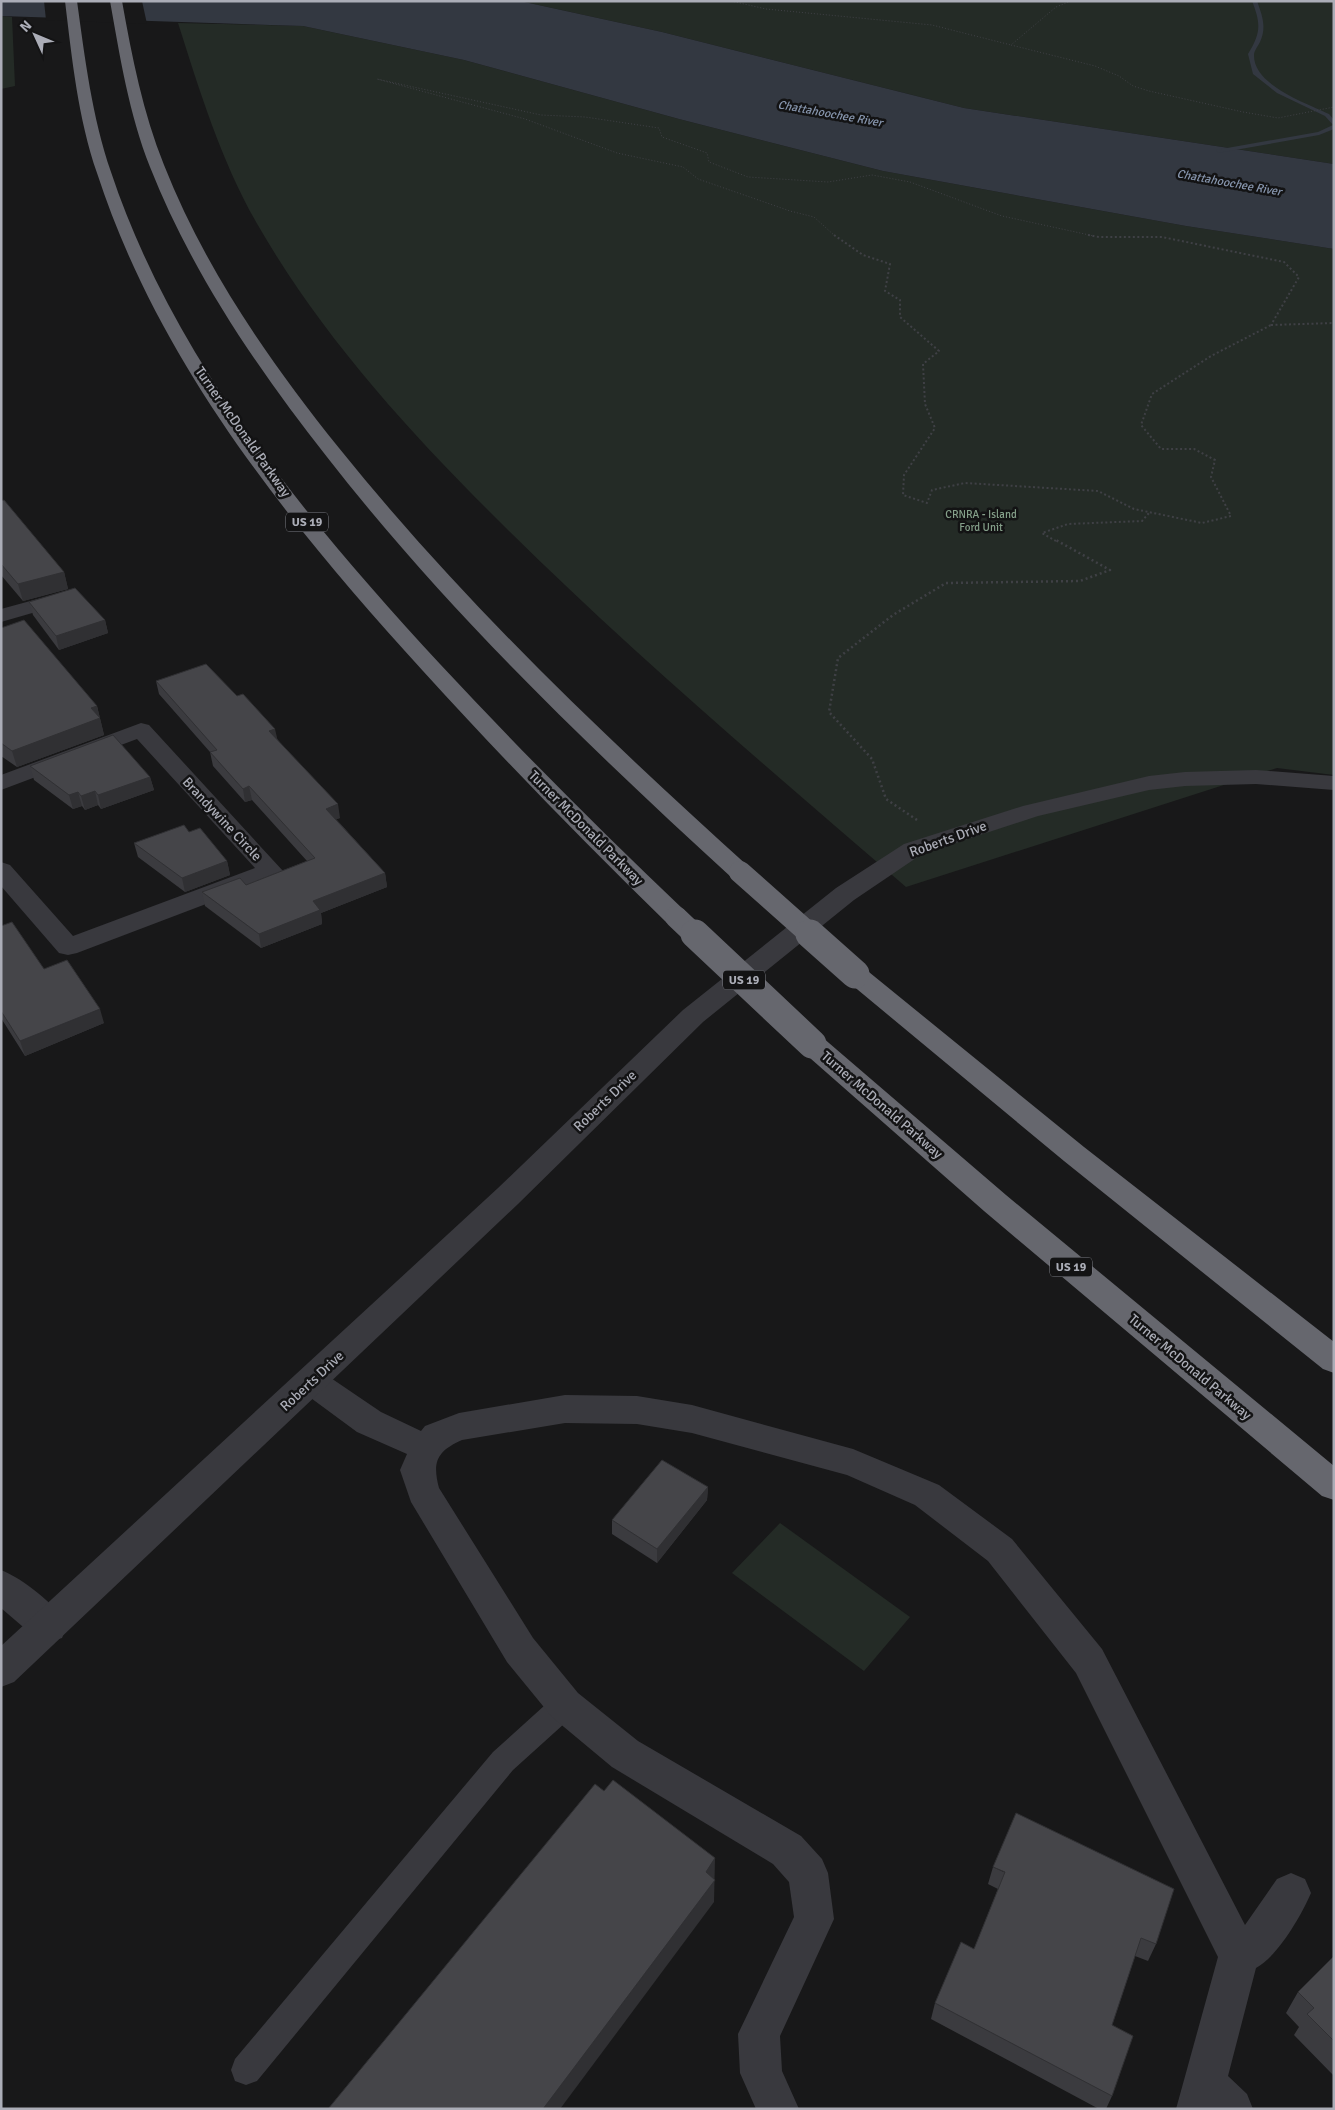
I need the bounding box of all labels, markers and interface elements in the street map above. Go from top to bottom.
north arrow [10,10,60,60]
text: N [17,17,36,36]
water label: Chattahoochee River [776,97,885,131]
water label: Chattahoochee River [1175,166,1284,200]
street label: Turner McDonald Parkway [192,364,295,501]
park label: CRNRA - Island Ford Unit [945,508,1017,534]
road number: US 19 [286,512,328,532]
street label: Turner McDonald Parkway [525,767,647,889]
street label: Brandywine Circle [179,774,265,864]
street label: Roberts Drive [907,817,989,861]
road number: US 19 [723,970,765,990]
street label: Turner McDonald Parkway [818,1048,947,1163]
street label: Roberts Drive [570,1067,640,1135]
road number: US 19 [1050,1258,1092,1276]
street label: Turner McDonald Parkway [1125,1311,1255,1424]
street label: Roberts Drive [277,1347,347,1415]

